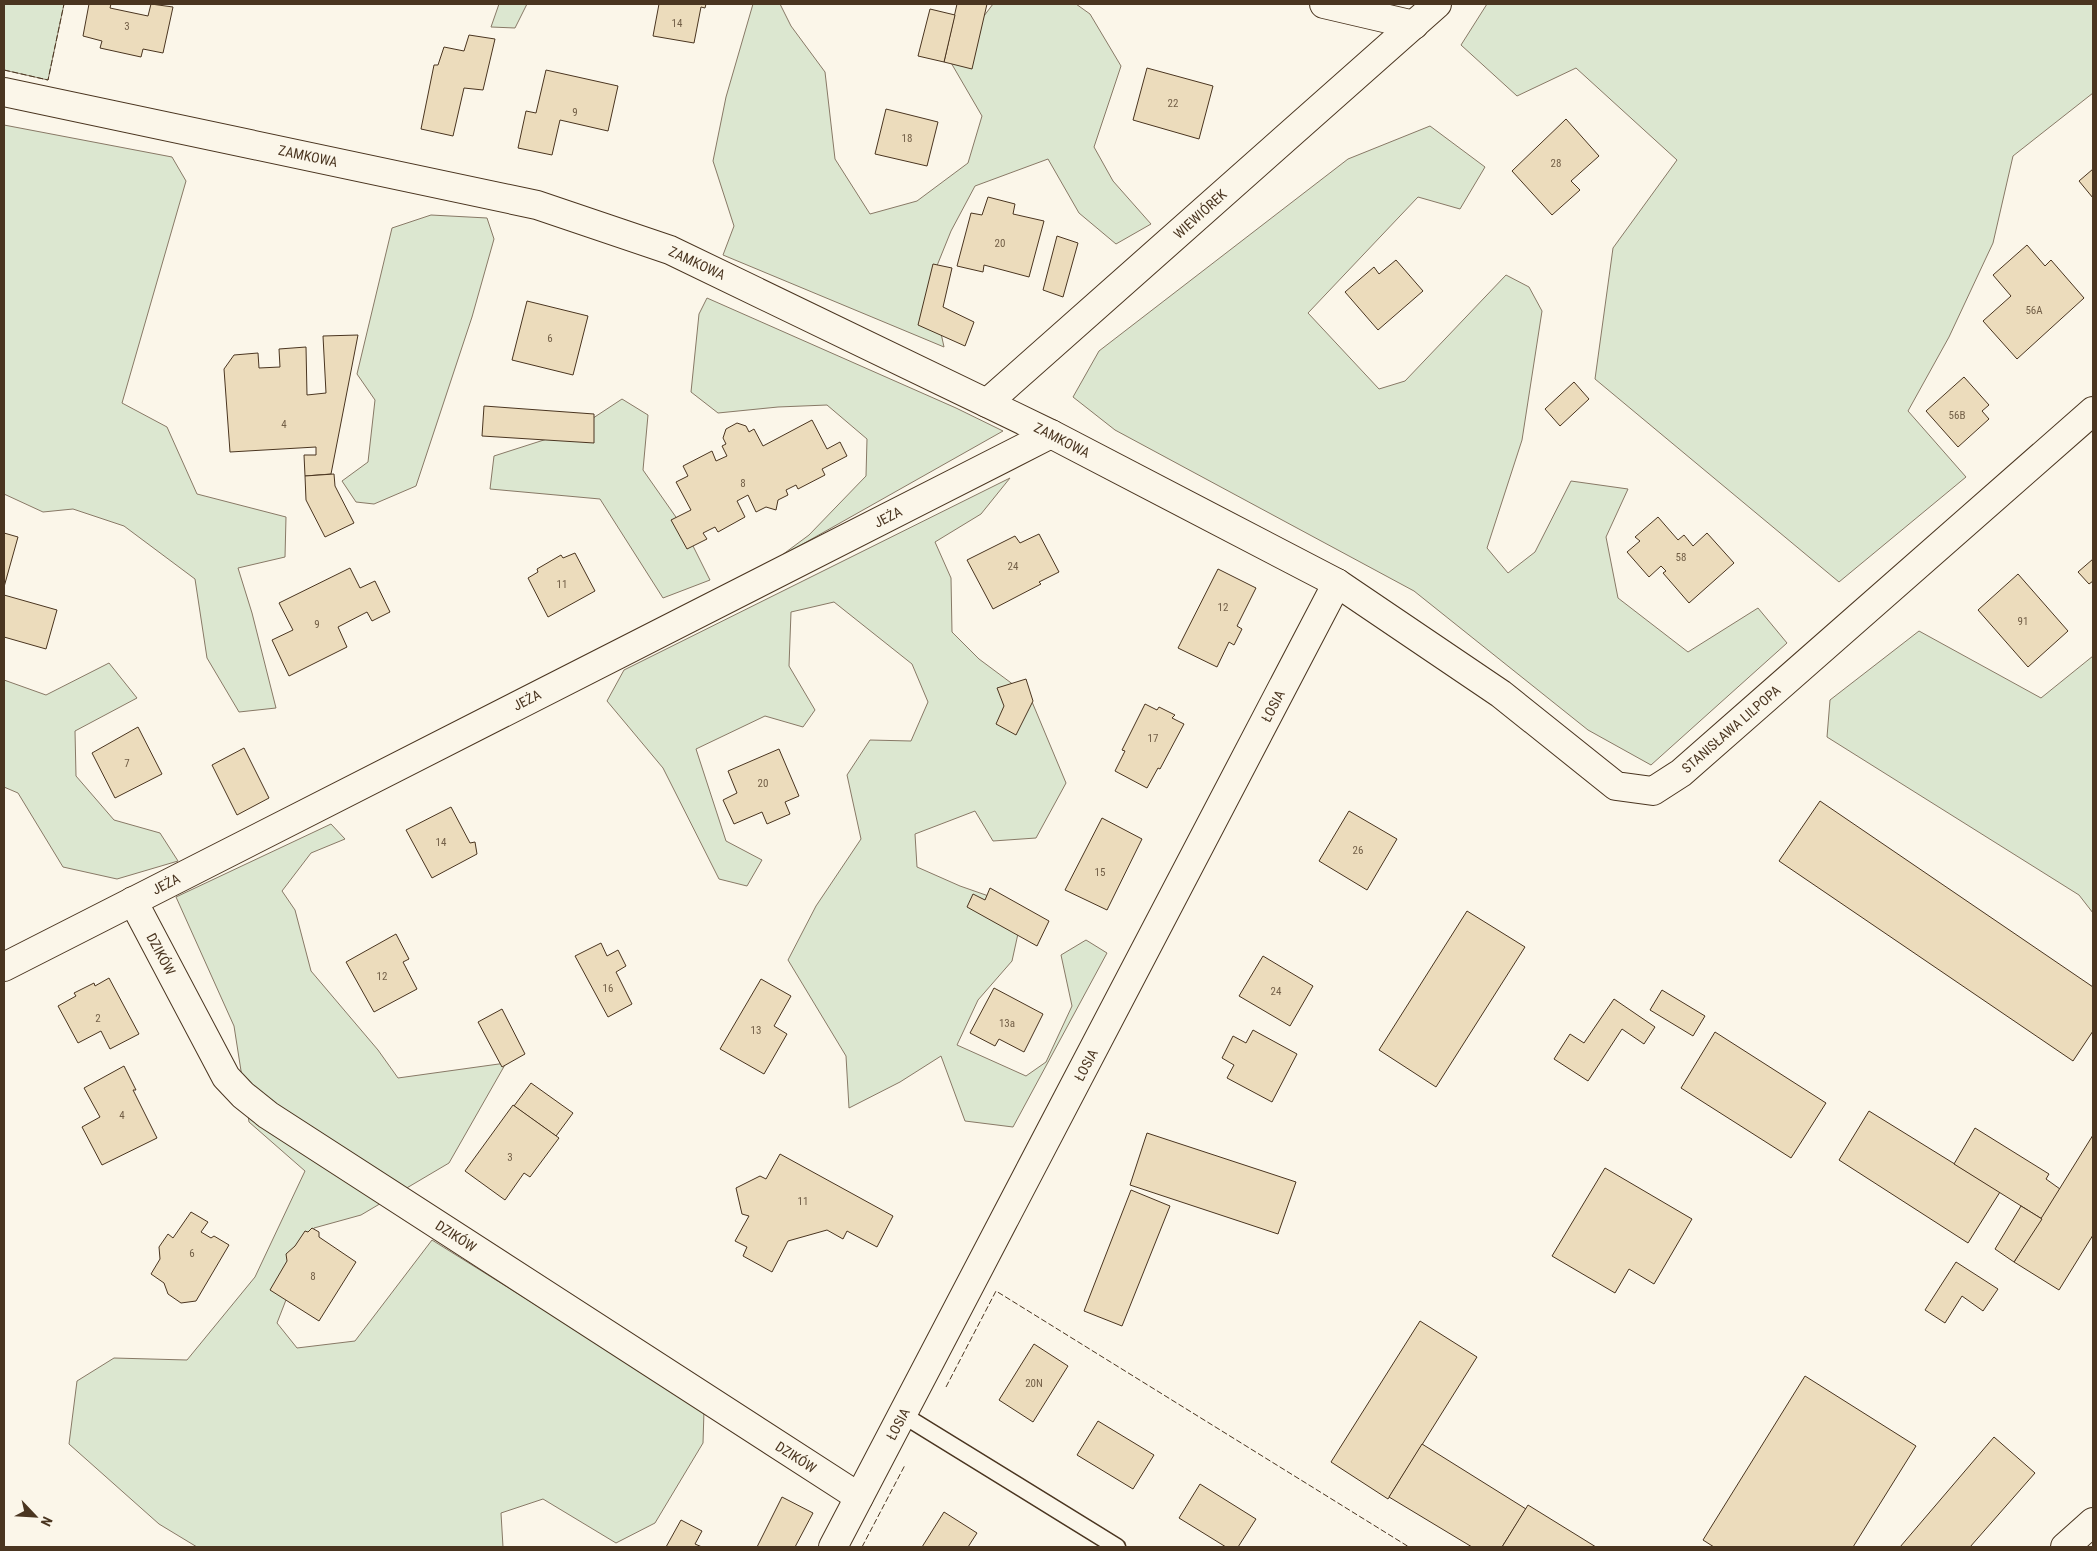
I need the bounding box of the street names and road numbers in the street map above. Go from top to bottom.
street label: ZAMKOWA [277,142,339,170]
street label: WIEWIÓREK [1170,185,1230,242]
street label: ZAMKOWA [666,243,728,283]
street label: ZAMKOWA [1031,419,1093,461]
street label: JEŻA [871,503,905,531]
street label: STANISŁAWA LILPOPA [1678,682,1784,776]
street label: JEŻA [510,686,544,714]
street label: ŁOSIA [1258,687,1288,725]
street label: JEŻA [149,870,183,898]
street label: DZIKÓW [143,930,180,978]
street label: ŁOSIA [1071,1046,1101,1084]
street label: DZIKÓW [433,1216,480,1255]
street label: ŁOSIA [883,1405,913,1443]
street label: DZIKÓW [773,1437,820,1476]

